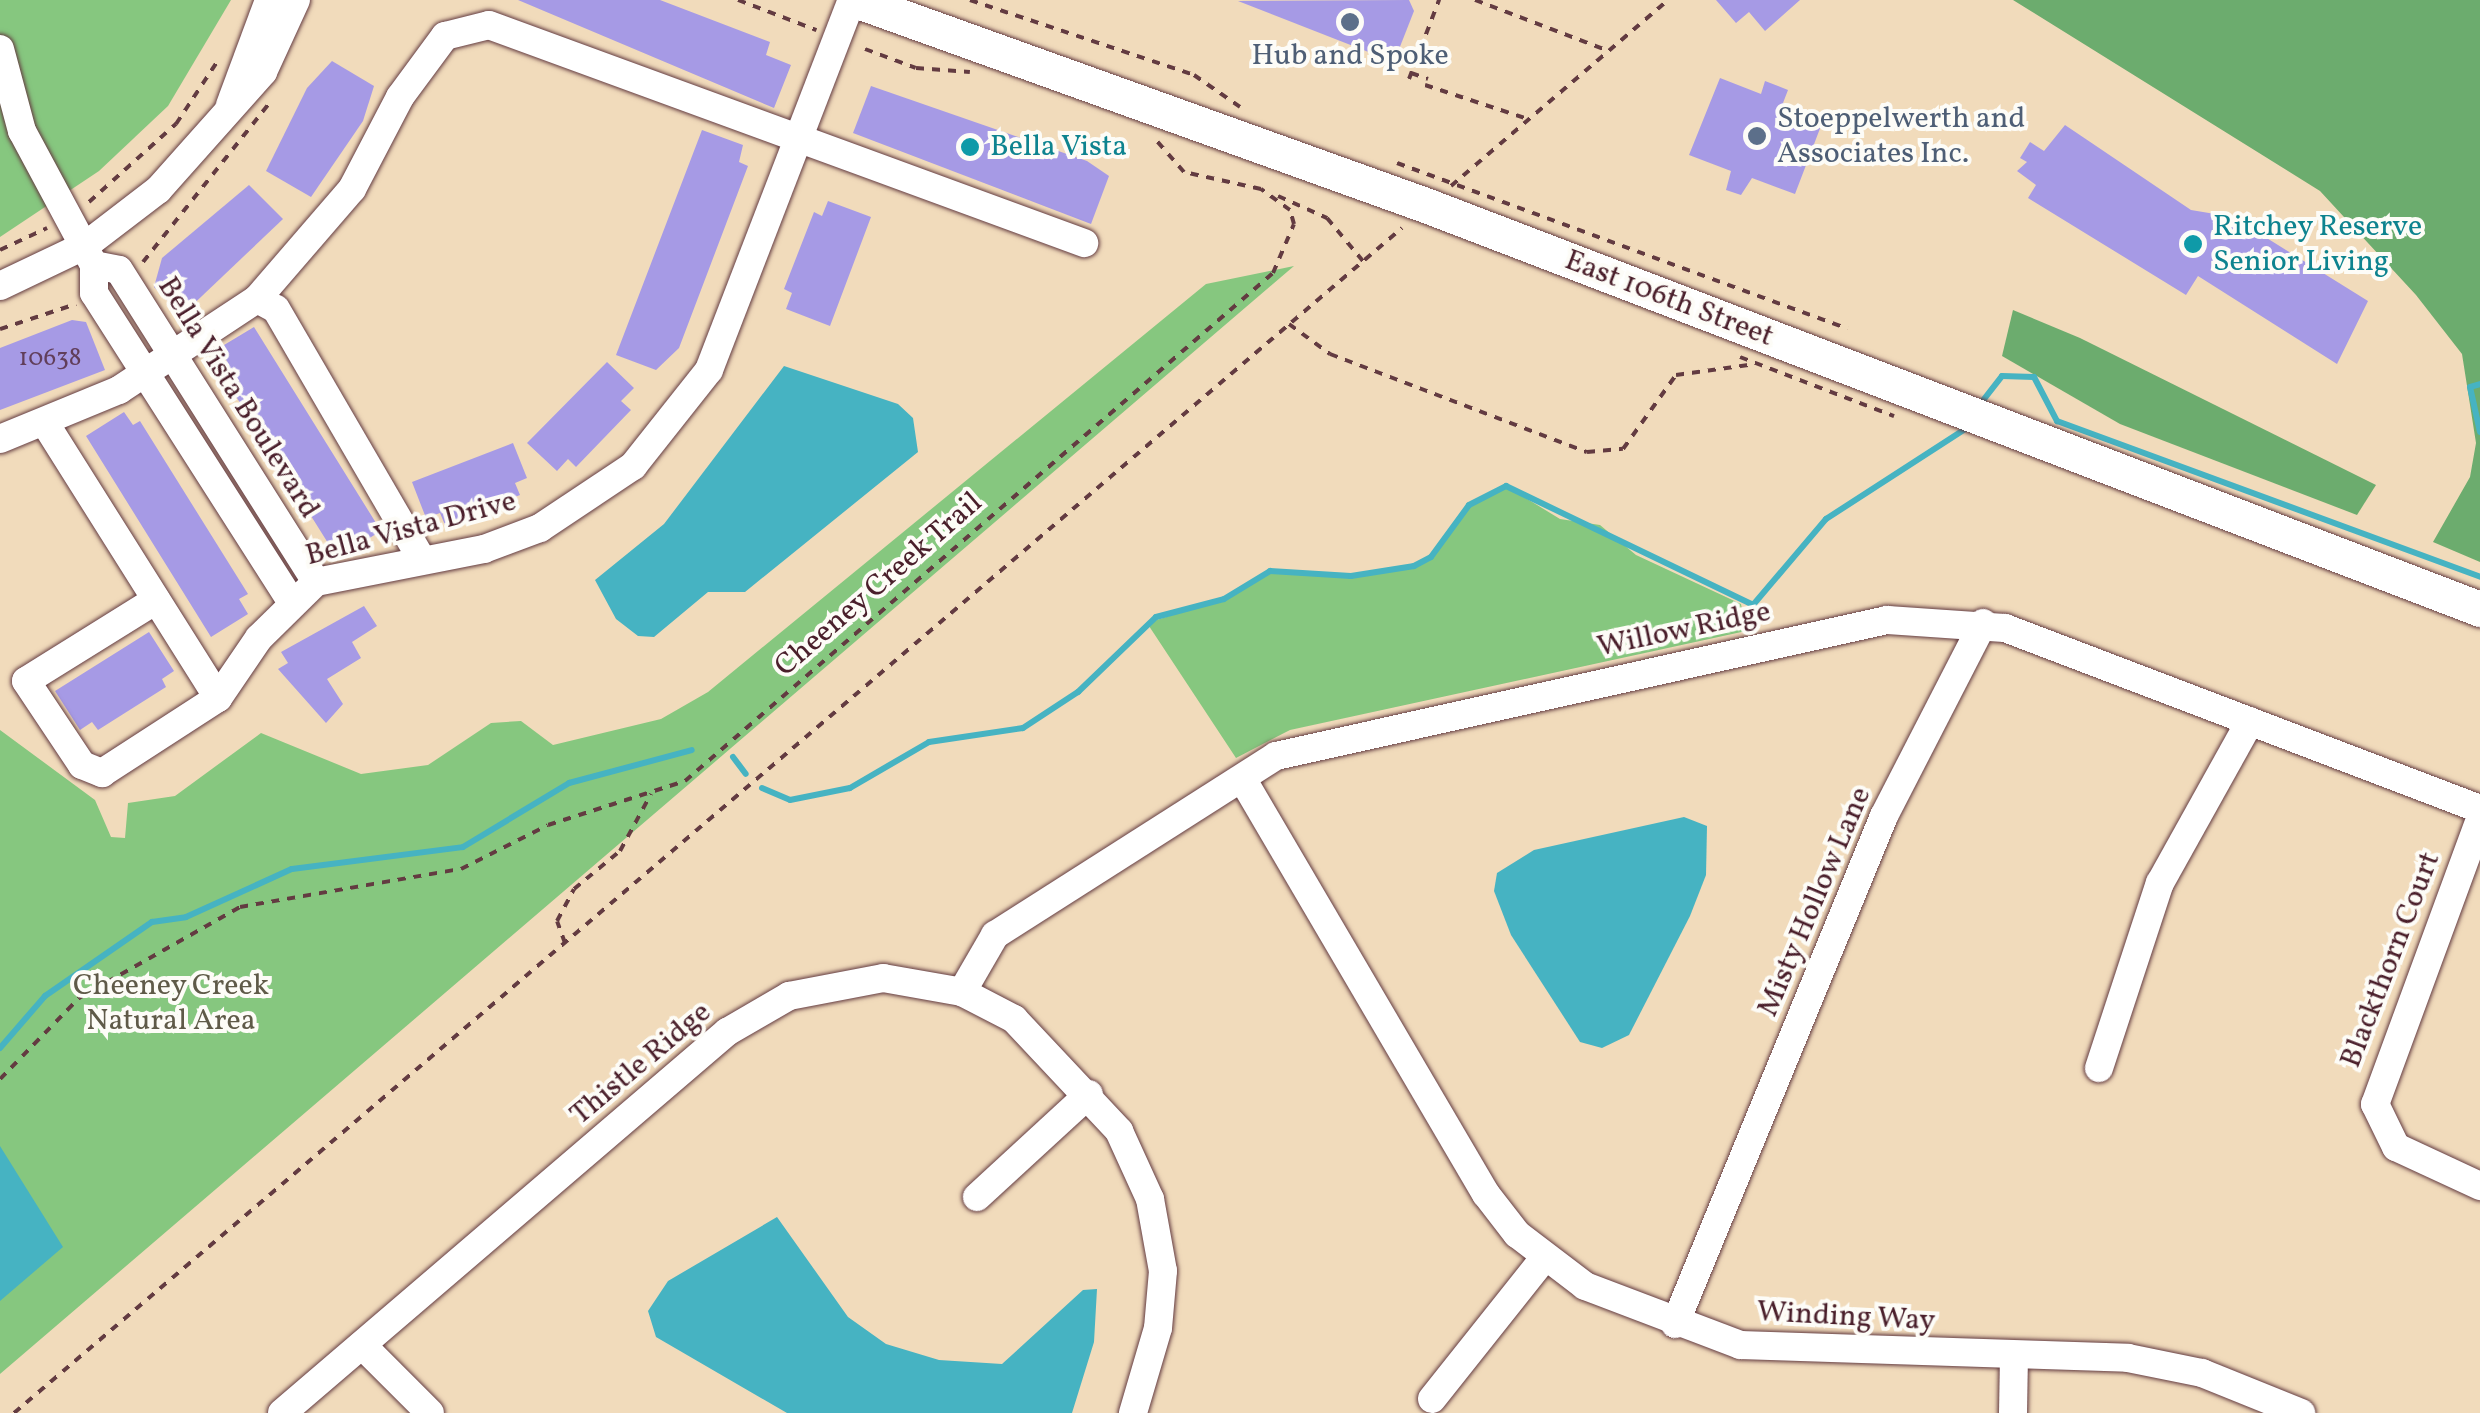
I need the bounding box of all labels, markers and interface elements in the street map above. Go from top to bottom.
marker: Hub and Spoke [1339,11,1361,33]
place label: Hub and Spoke [1251,38,1449,74]
place label: Stoeppelwerth and Associates Inc. [1777,101,2025,172]
marker: Stoeppelwerth and Associates Inc. [1746,125,1768,147]
place label: Bella Vista [990,129,1128,165]
marker: Bella Vista [959,136,981,158]
place label: Ritchey Reserve Senior Living [2213,209,2423,280]
marker: Ritchey Reserve Senior Living [2182,233,2204,255]
street label: East 106th Street [1560,243,1778,355]
street label: Bella Vista Boulevard [149,270,327,526]
house number: 10638 [19,344,81,374]
street label: Bella Vista Drive [301,483,521,575]
street label: Cheeney Creek Trail [767,485,991,685]
street label: Willow Ridge [1594,594,1774,666]
street label: Misty Hollow Lane [1750,781,1880,1023]
street label: Blackthorn Court [2333,847,2449,1073]
park label: Cheeney Creek Natural Area [73,968,269,1038]
street label: Thistle Ridge [563,995,719,1133]
street label: Winding Way [1755,1294,1937,1340]

